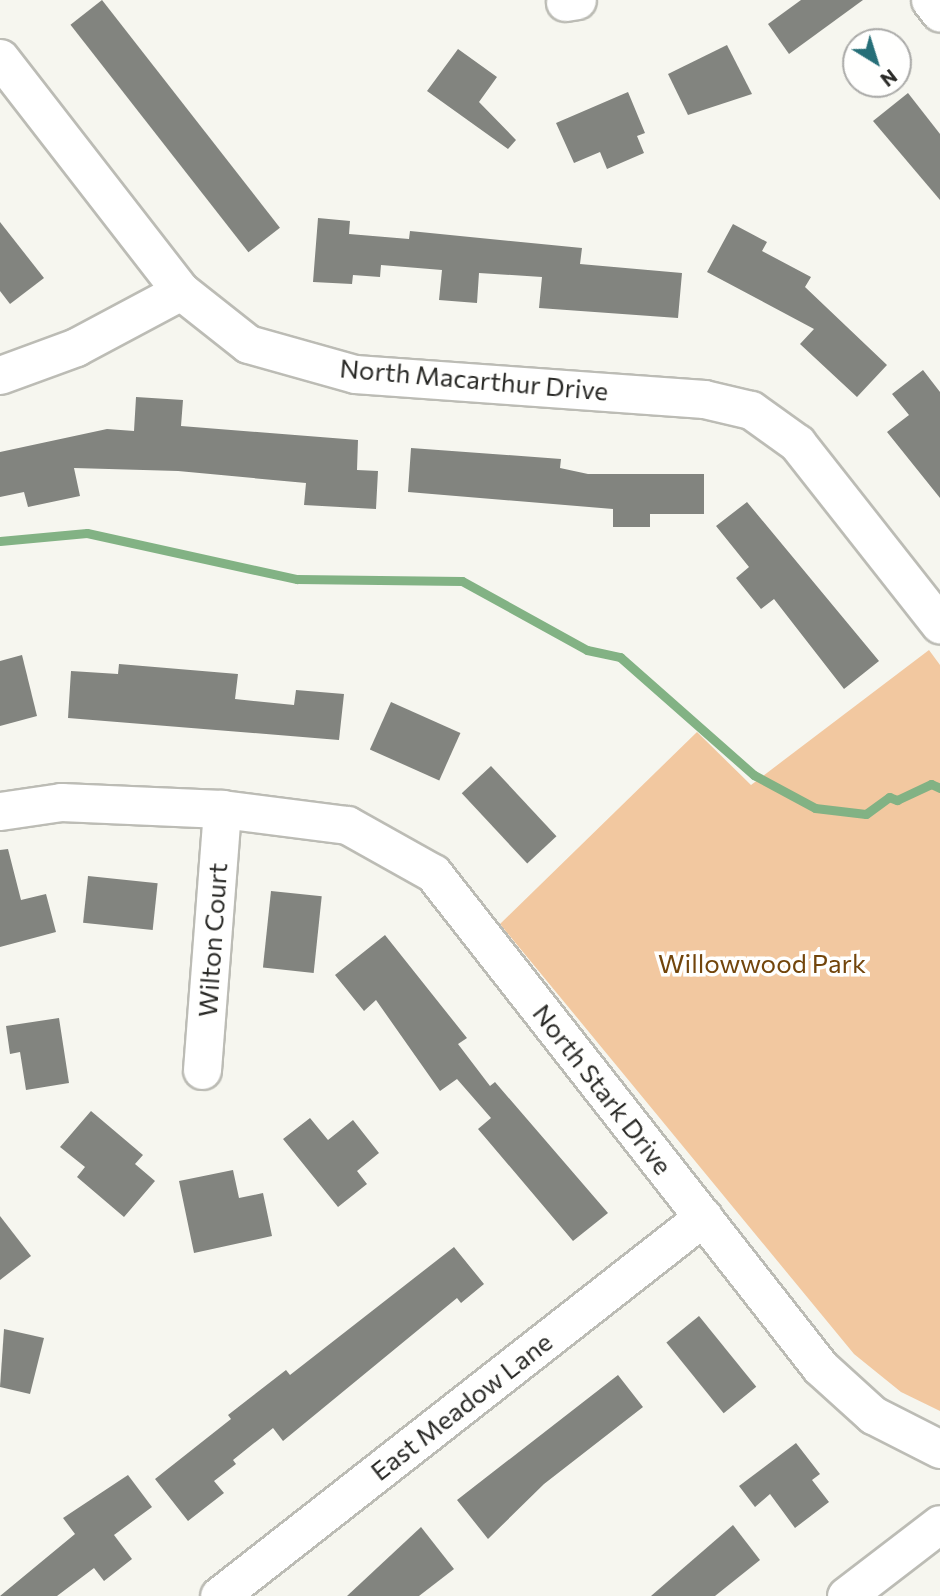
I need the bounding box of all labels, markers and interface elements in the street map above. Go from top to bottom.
north arrow [842,28,912,98]
text: N [876,65,902,92]
street label: North Macarthur Drive [338,352,610,406]
street label: Wilton Court [191,862,233,1018]
park label: Willowwood Park [658,947,866,979]
street label: North Stark Drive [527,998,679,1180]
street label: East Meadow Lane [364,1326,558,1486]

